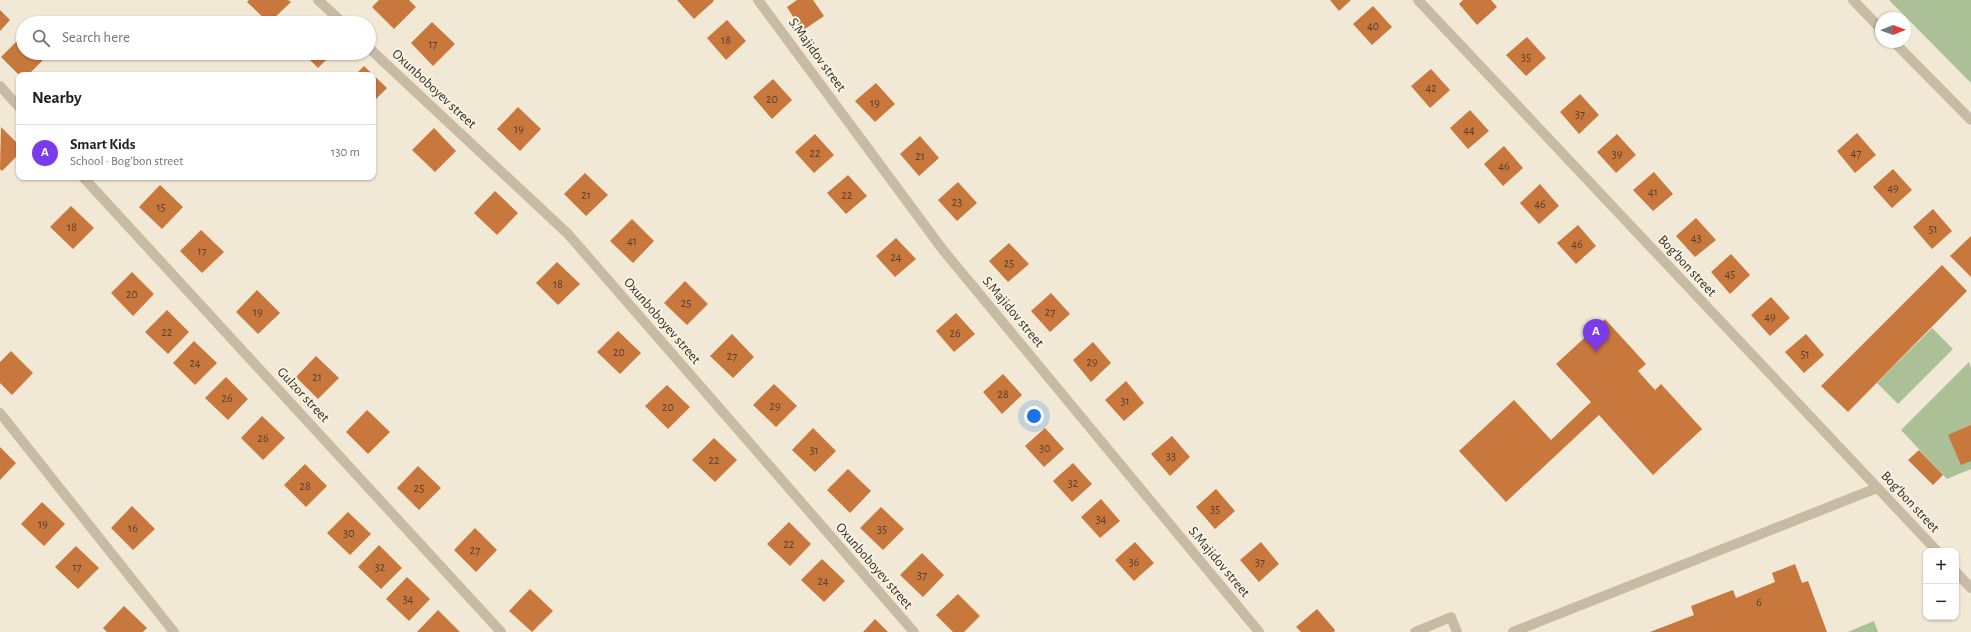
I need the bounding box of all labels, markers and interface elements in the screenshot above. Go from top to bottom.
north arrow [1875,12,1911,48]
search box [16,16,376,60]
street label: S.Majidov street [786,16,849,95]
house number: 40 [1367,20,1379,32]
icon: search [30,27,52,49]
text: Search here [62,30,130,45]
house number: 18 [721,34,731,46]
house number: 17 [428,38,438,50]
street label: Oxunboboyev street [389,47,479,132]
house number: 35 [1521,51,1531,63]
house number: 42 [1425,82,1437,94]
text: Nearby [32,89,82,106]
house number: 20 [766,93,778,105]
house number: 19 [870,97,880,109]
house number: 37 [1575,108,1585,120]
house number: 19 [514,123,524,135]
house number: 44 [1463,124,1475,136]
text: Smart Kids [70,137,136,152]
text: A [41,146,49,159]
text: 130 m [331,146,360,159]
house number: 22 [810,147,821,159]
house number: 47 [1851,147,1861,159]
house number: 39 [1612,148,1623,160]
house number: 21 [915,150,925,162]
text: School · Bog'bon street [70,155,183,168]
house number: 46 [1498,160,1510,172]
house number: 49 [1887,182,1899,194]
house number: 41 [1648,186,1658,198]
house number: 21 [581,189,591,201]
house number: 22 [842,189,853,201]
house number: 23 [952,196,962,208]
house number: 46 [1534,198,1546,210]
house number: 15 [156,201,166,213]
house number: 18 [67,221,77,233]
house number: 51 [1928,223,1938,235]
house number: 43 [1691,232,1701,244]
street label: Bog'bon street [1655,233,1719,300]
house number: 41 [627,235,637,247]
house number: 46 [1571,238,1583,250]
house number: 17 [197,245,207,257]
house number: 24 [890,251,902,263]
house number: 25 [1004,257,1014,269]
house number: 45 [1725,268,1735,280]
street label: S.Majidov street [980,274,1047,350]
street label: Oxunboboyev street [621,275,703,367]
house number: 18 [553,278,563,290]
house number: 20 [126,288,138,300]
house number: 25 [681,297,691,309]
house number: 19 [253,306,263,318]
house number: 27 [1045,306,1055,318]
house number: 49 [1764,311,1776,323]
pin: A [1583,319,1609,352]
house number: 22 [162,326,173,338]
house number: 26 [949,327,961,339]
house number: 20 [613,346,625,358]
house number: 51 [1800,348,1810,360]
house number: 27 [727,350,737,362]
house number: 29 [1086,356,1098,368]
house number: 24 [189,357,201,369]
street label: Gulzor street [274,365,332,426]
house number: 21 [312,371,322,383]
house number: 28 [997,388,1009,400]
house number: 26 [221,392,233,404]
house number: 31 [1120,395,1130,407]
house number: 29 [769,400,781,412]
house number: 20 [662,401,674,413]
your location [1024,406,1044,426]
house number: 26 [257,432,269,444]
house number: 30 [1039,442,1051,454]
house number: 31 [809,444,819,456]
house number: 33 [1166,450,1176,462]
house number: 22 [709,454,720,466]
street label: Bog'bon street [1878,469,1942,536]
house number: 32 [1068,477,1079,489]
house number: 28 [299,480,311,492]
house number: 25 [414,482,424,494]
house number: 35 [1210,503,1220,515]
house number: 34 [1096,513,1107,525]
house number: 19 [38,518,48,530]
street label: Oxunboboyev street [833,520,915,612]
house number: 16 [128,522,138,534]
house number: 35 [877,523,887,535]
street label: S.Majidov street [1186,524,1253,600]
house number: 30 [343,527,355,539]
house number: 22 [784,538,795,550]
house number: 27 [470,544,480,556]
map controls [1923,548,1959,620]
button: + [1923,548,1959,584]
house number: 36 [1129,556,1140,568]
house number: 37 [1255,556,1265,568]
house number: 17 [72,561,82,573]
house number: 32 [375,561,386,573]
house number: 37 [917,569,927,581]
house number: 24 [817,575,829,587]
button: − [1923,584,1959,620]
house number: 34 [403,593,414,605]
house number: 6 [1756,596,1762,608]

